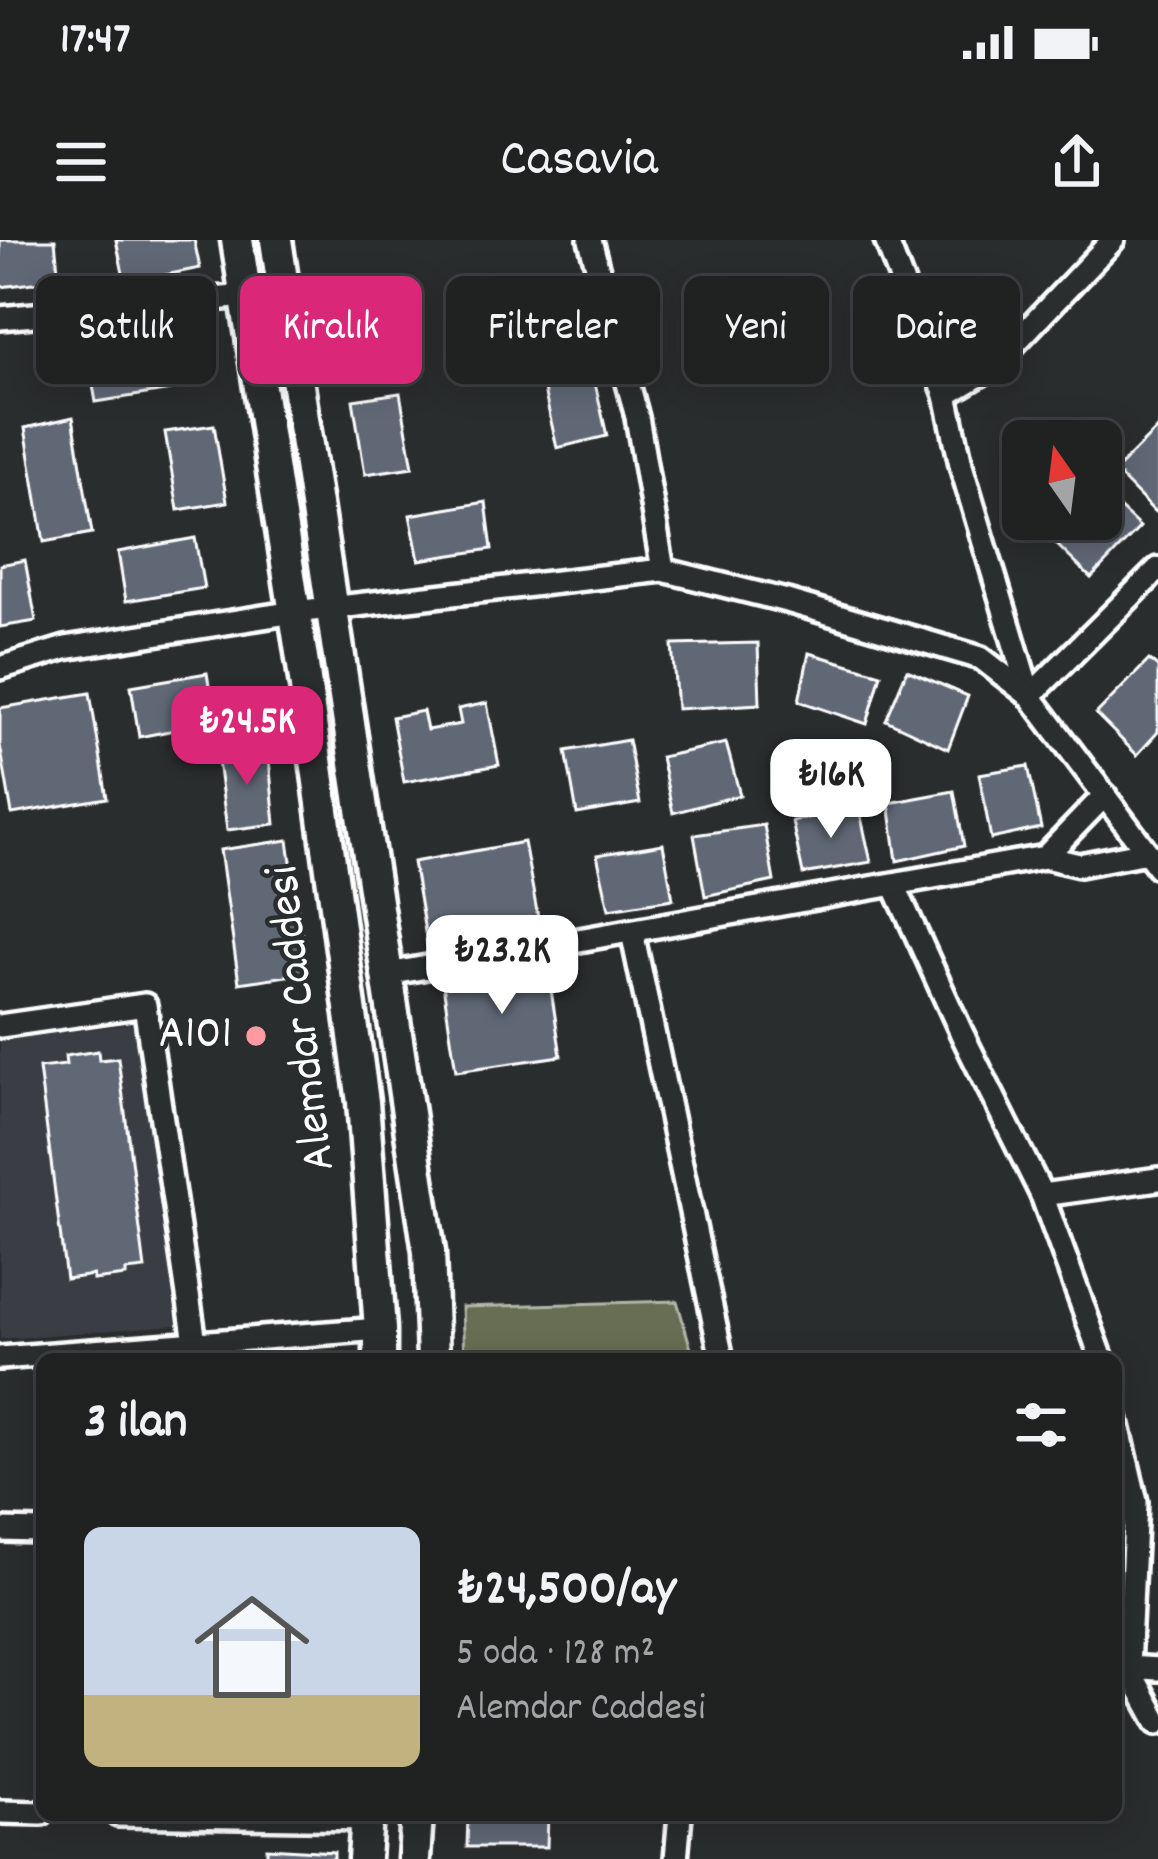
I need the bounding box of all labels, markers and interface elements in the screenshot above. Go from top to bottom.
text: 17:47 [60,10,130,74]
text: Casavia [500,124,658,201]
icon: menu [48,129,114,195]
icon: share [1044,129,1110,195]
chip: Satılık [36,276,216,384]
chip: Kiralık [240,276,422,384]
chip: Filtreler [446,276,660,384]
chip: Yeni [684,276,829,384]
chip: Daire [853,276,1020,384]
north arrow [1002,420,1122,540]
map controls [1002,420,1122,540]
pin: ₺24.5K [149,686,345,788]
text: ₺24.5K [198,697,296,752]
pin: ₺16K [760,739,902,841]
text: ₺16K [797,750,865,805]
street label: Alemdar Caddesi [251,861,357,1175]
pin: ₺23.2K [404,915,600,1017]
text: ₺23.2K [453,926,551,981]
place label: A101 [159,1002,232,1071]
marker: A101 [243,1023,269,1049]
text: 3 ilan [84,1389,187,1461]
icon: filters [1008,1392,1074,1458]
text: ₺24,500/ay [456,1556,676,1628]
icon: home [180,1575,324,1719]
text: 5 oda · 128 m² [456,1628,655,1683]
text: Alemdar Caddesi [456,1683,705,1738]

